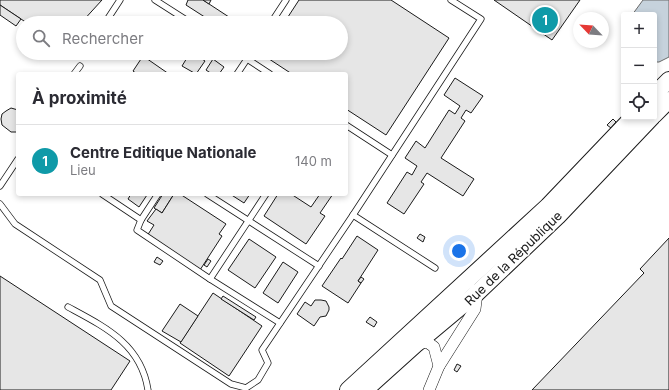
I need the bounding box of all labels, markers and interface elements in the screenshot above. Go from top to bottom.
pin: 1 [532,5,558,35]
north arrow [573,12,609,48]
map controls [621,12,657,120]
button: + [621,12,657,48]
search box [16,16,348,60]
icon: search [30,27,52,49]
text: Rechercher [62,29,144,48]
button: − [621,48,657,84]
button: locate [621,84,657,120]
text: À proximité [32,88,127,108]
text: Centre Editique Nationale [70,143,257,162]
text: 1 [42,153,48,169]
text: 140 m [295,153,332,169]
text: Lieu [70,162,96,178]
street label: Rue de la République [461,207,565,309]
your location [449,241,469,261]

